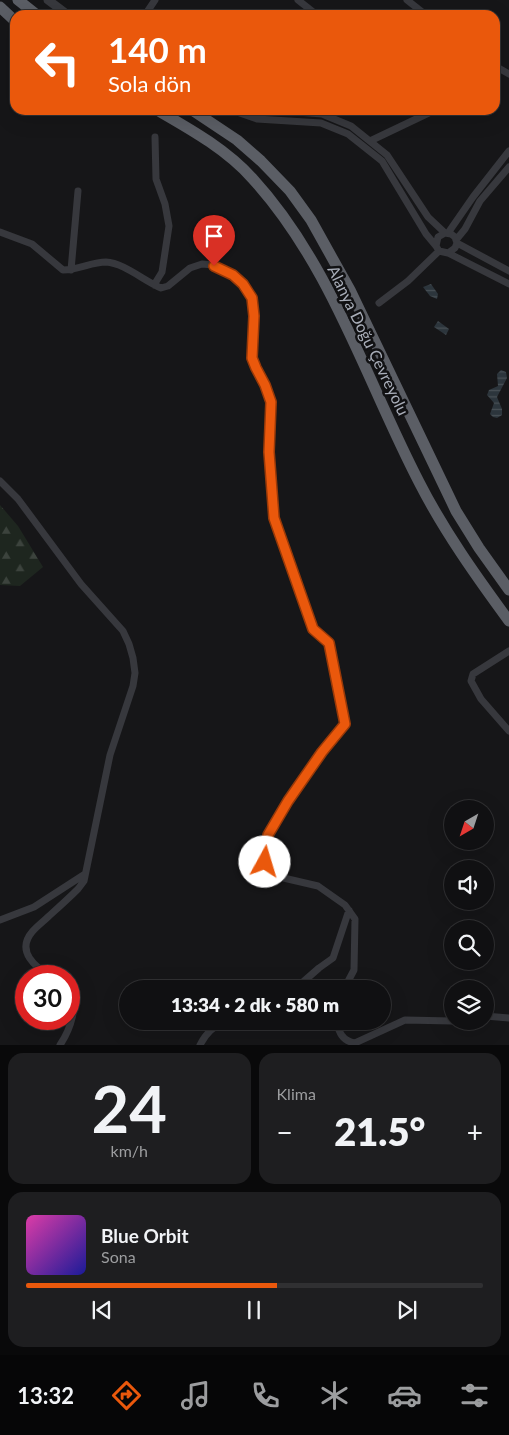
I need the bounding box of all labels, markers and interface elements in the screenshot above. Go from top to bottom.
text: 140 m [108,28,207,70]
icon: left [25,30,90,95]
text: Sola dön [108,70,191,97]
pin [193,215,235,266]
icon: arrive [200,222,228,250]
street label: Alanya Doğu Çevreyolu [324,262,414,418]
north arrow [444,800,494,850]
map controls [444,800,494,1030]
position arrow [238,835,290,887]
button: sound [444,860,494,910]
button: search [444,920,494,970]
speed limit sign: 30 [15,965,80,1030]
button: layers [444,980,494,1030]
text: 13:34 · 2 dk · 580 m [171,993,339,1016]
text: 24 [92,1069,167,1147]
text: Klima [277,1084,316,1103]
text: 21.5° [334,1108,425,1154]
text: − [277,1115,293,1149]
text: + [467,1115,483,1149]
text: km/h [111,1141,148,1160]
text: Blue Orbit [101,1224,189,1247]
text: Sona [101,1247,136,1266]
icon: previous [88,1296,116,1324]
icon: pause [240,1296,268,1324]
icon: next [393,1296,421,1324]
icon: directions [109,1378,144,1413]
icon: music [178,1378,213,1413]
icon: phone [248,1378,283,1413]
icon: climate [317,1378,352,1413]
icon: car [387,1378,422,1413]
icon: filters [457,1378,492,1413]
text: 13:32 [17,1382,74,1409]

